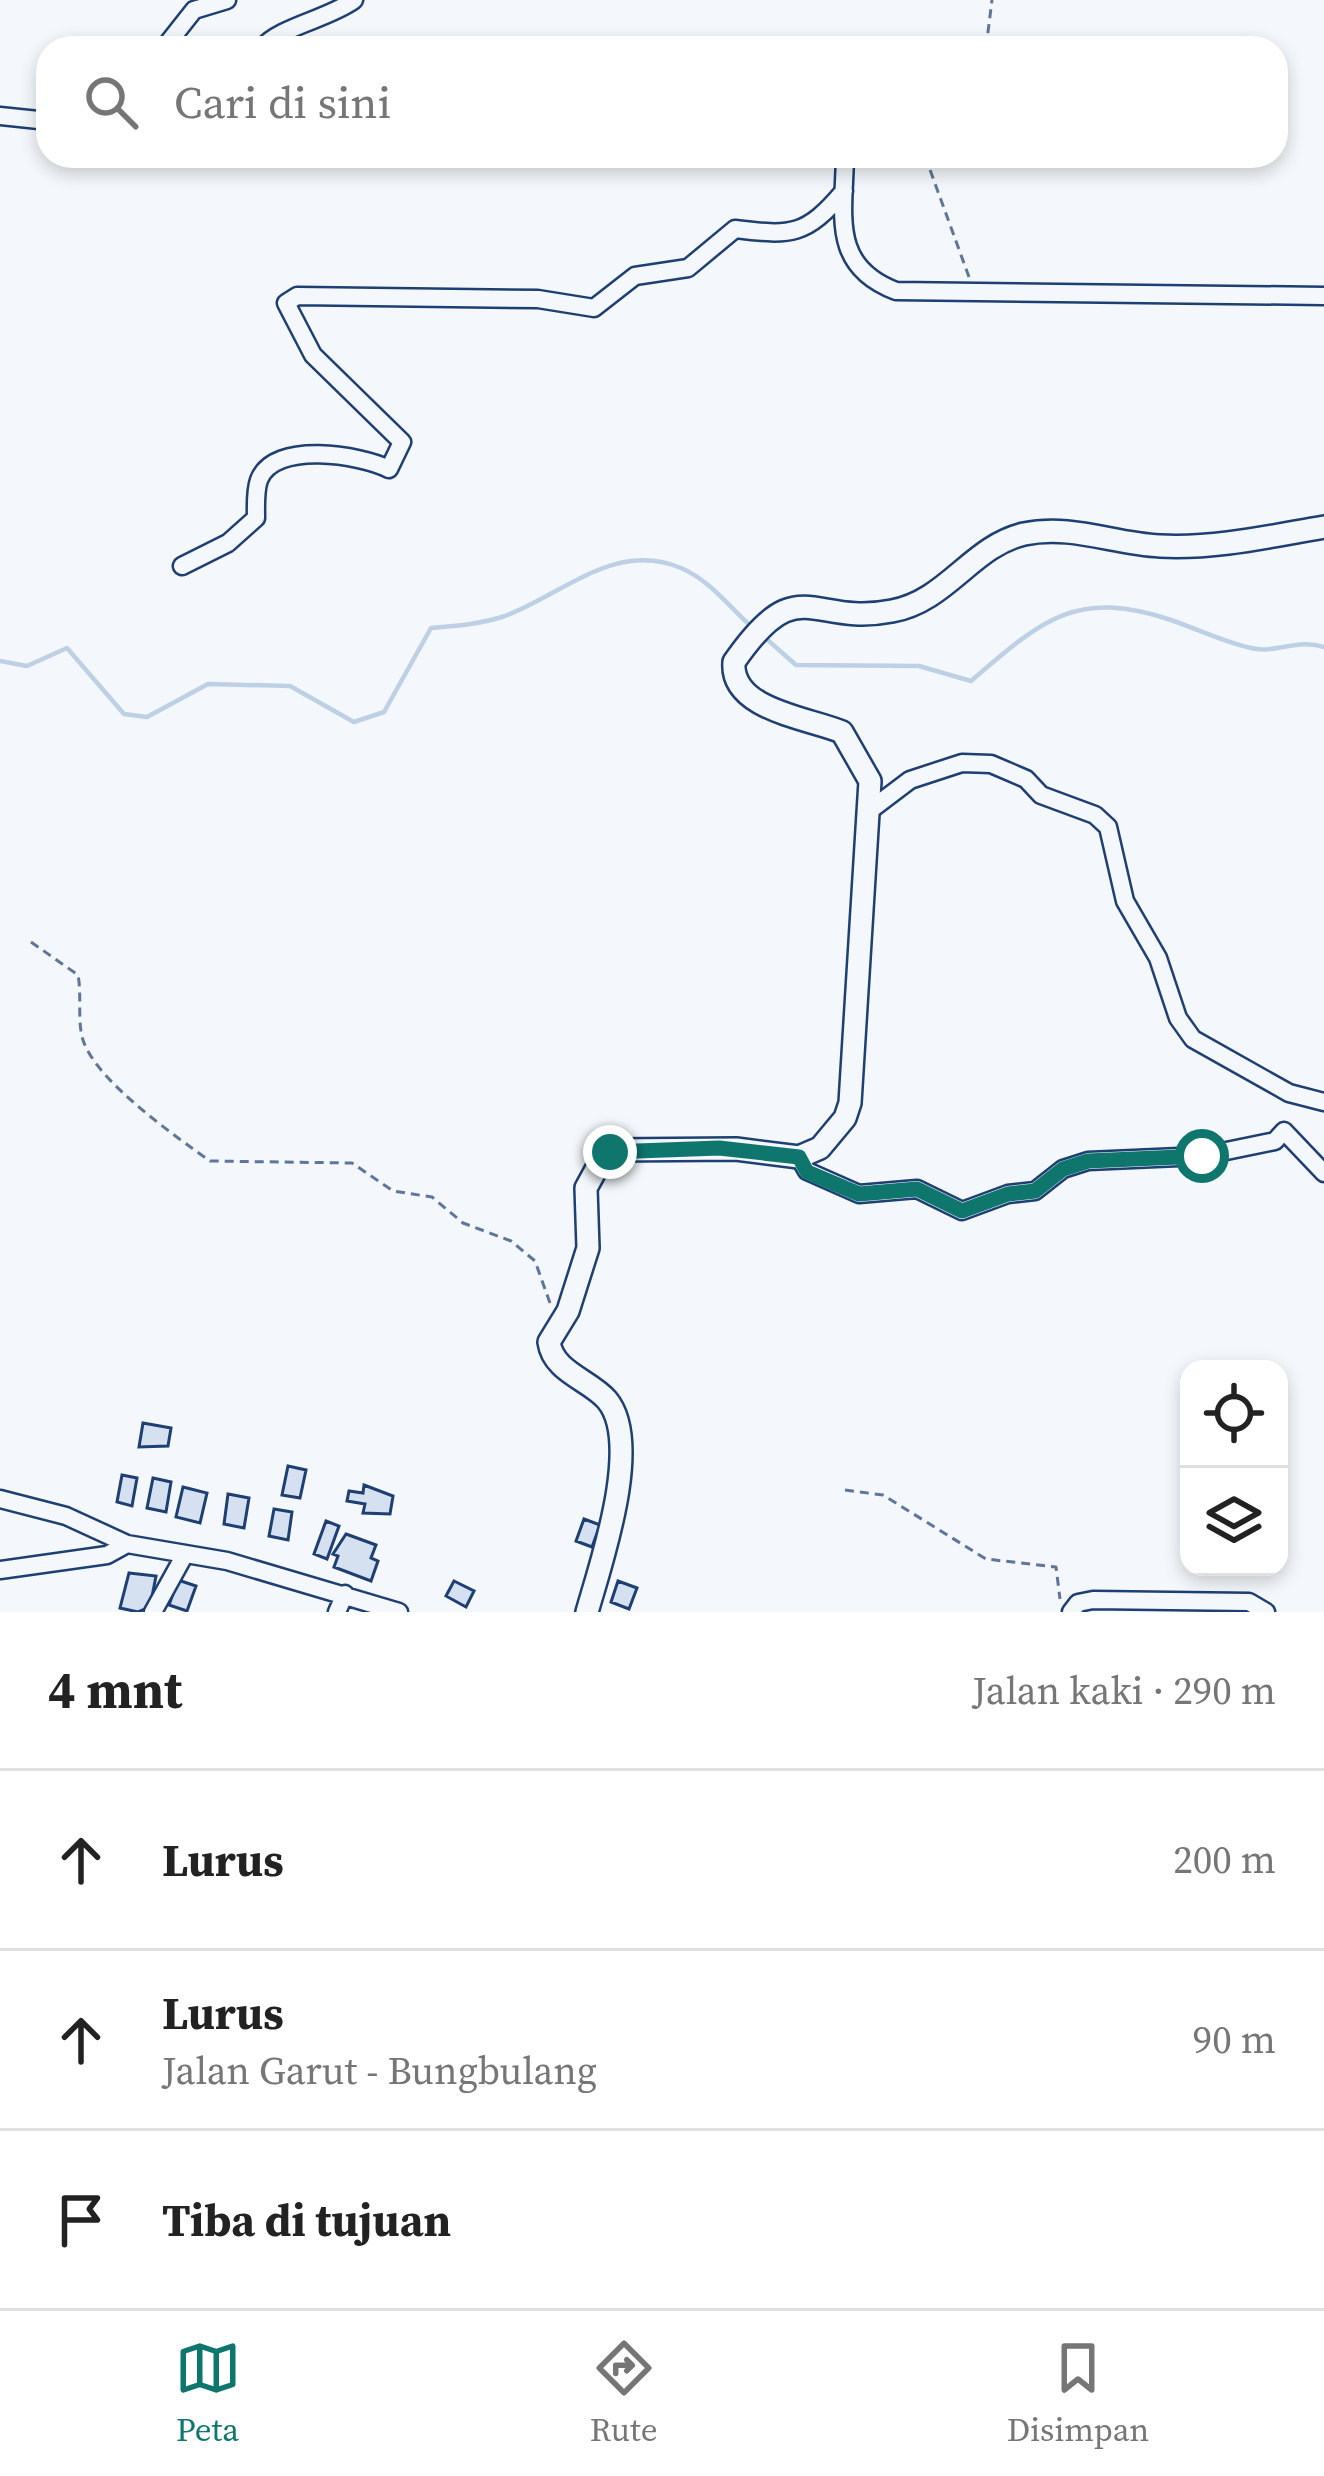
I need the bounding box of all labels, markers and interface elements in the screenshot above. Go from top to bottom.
search box [36,36,1288,168]
icon: search [78,69,144,135]
text: Cari di sini [174,71,391,133]
route end [583,1125,637,1179]
route start [1175,1129,1229,1183]
map controls [1180,1360,1288,1576]
button: locate [1180,1360,1288,1468]
button: layers [1180,1468,1288,1576]
text: 4 mnt [48,1655,182,1725]
text: Jalan kaki · 290 m [972,1664,1276,1717]
icon: ahead [48,1827,114,1893]
text: Lurus [162,1829,284,1891]
text: 200 m [1173,1833,1276,1886]
text: Lurus [162,1982,284,2044]
icon: ahead [48,2007,114,2073]
text: 90 m [1193,2013,1276,2066]
text: Jalan Garut - Bungbulang [162,2044,597,2097]
icon: arrive [48,2187,114,2253]
text: Tiba di tujuan [162,2189,451,2251]
tab: Peta [175,2335,241,2452]
tab: Rute [590,2335,658,2452]
tab: Disimpan [1007,2335,1149,2452]

